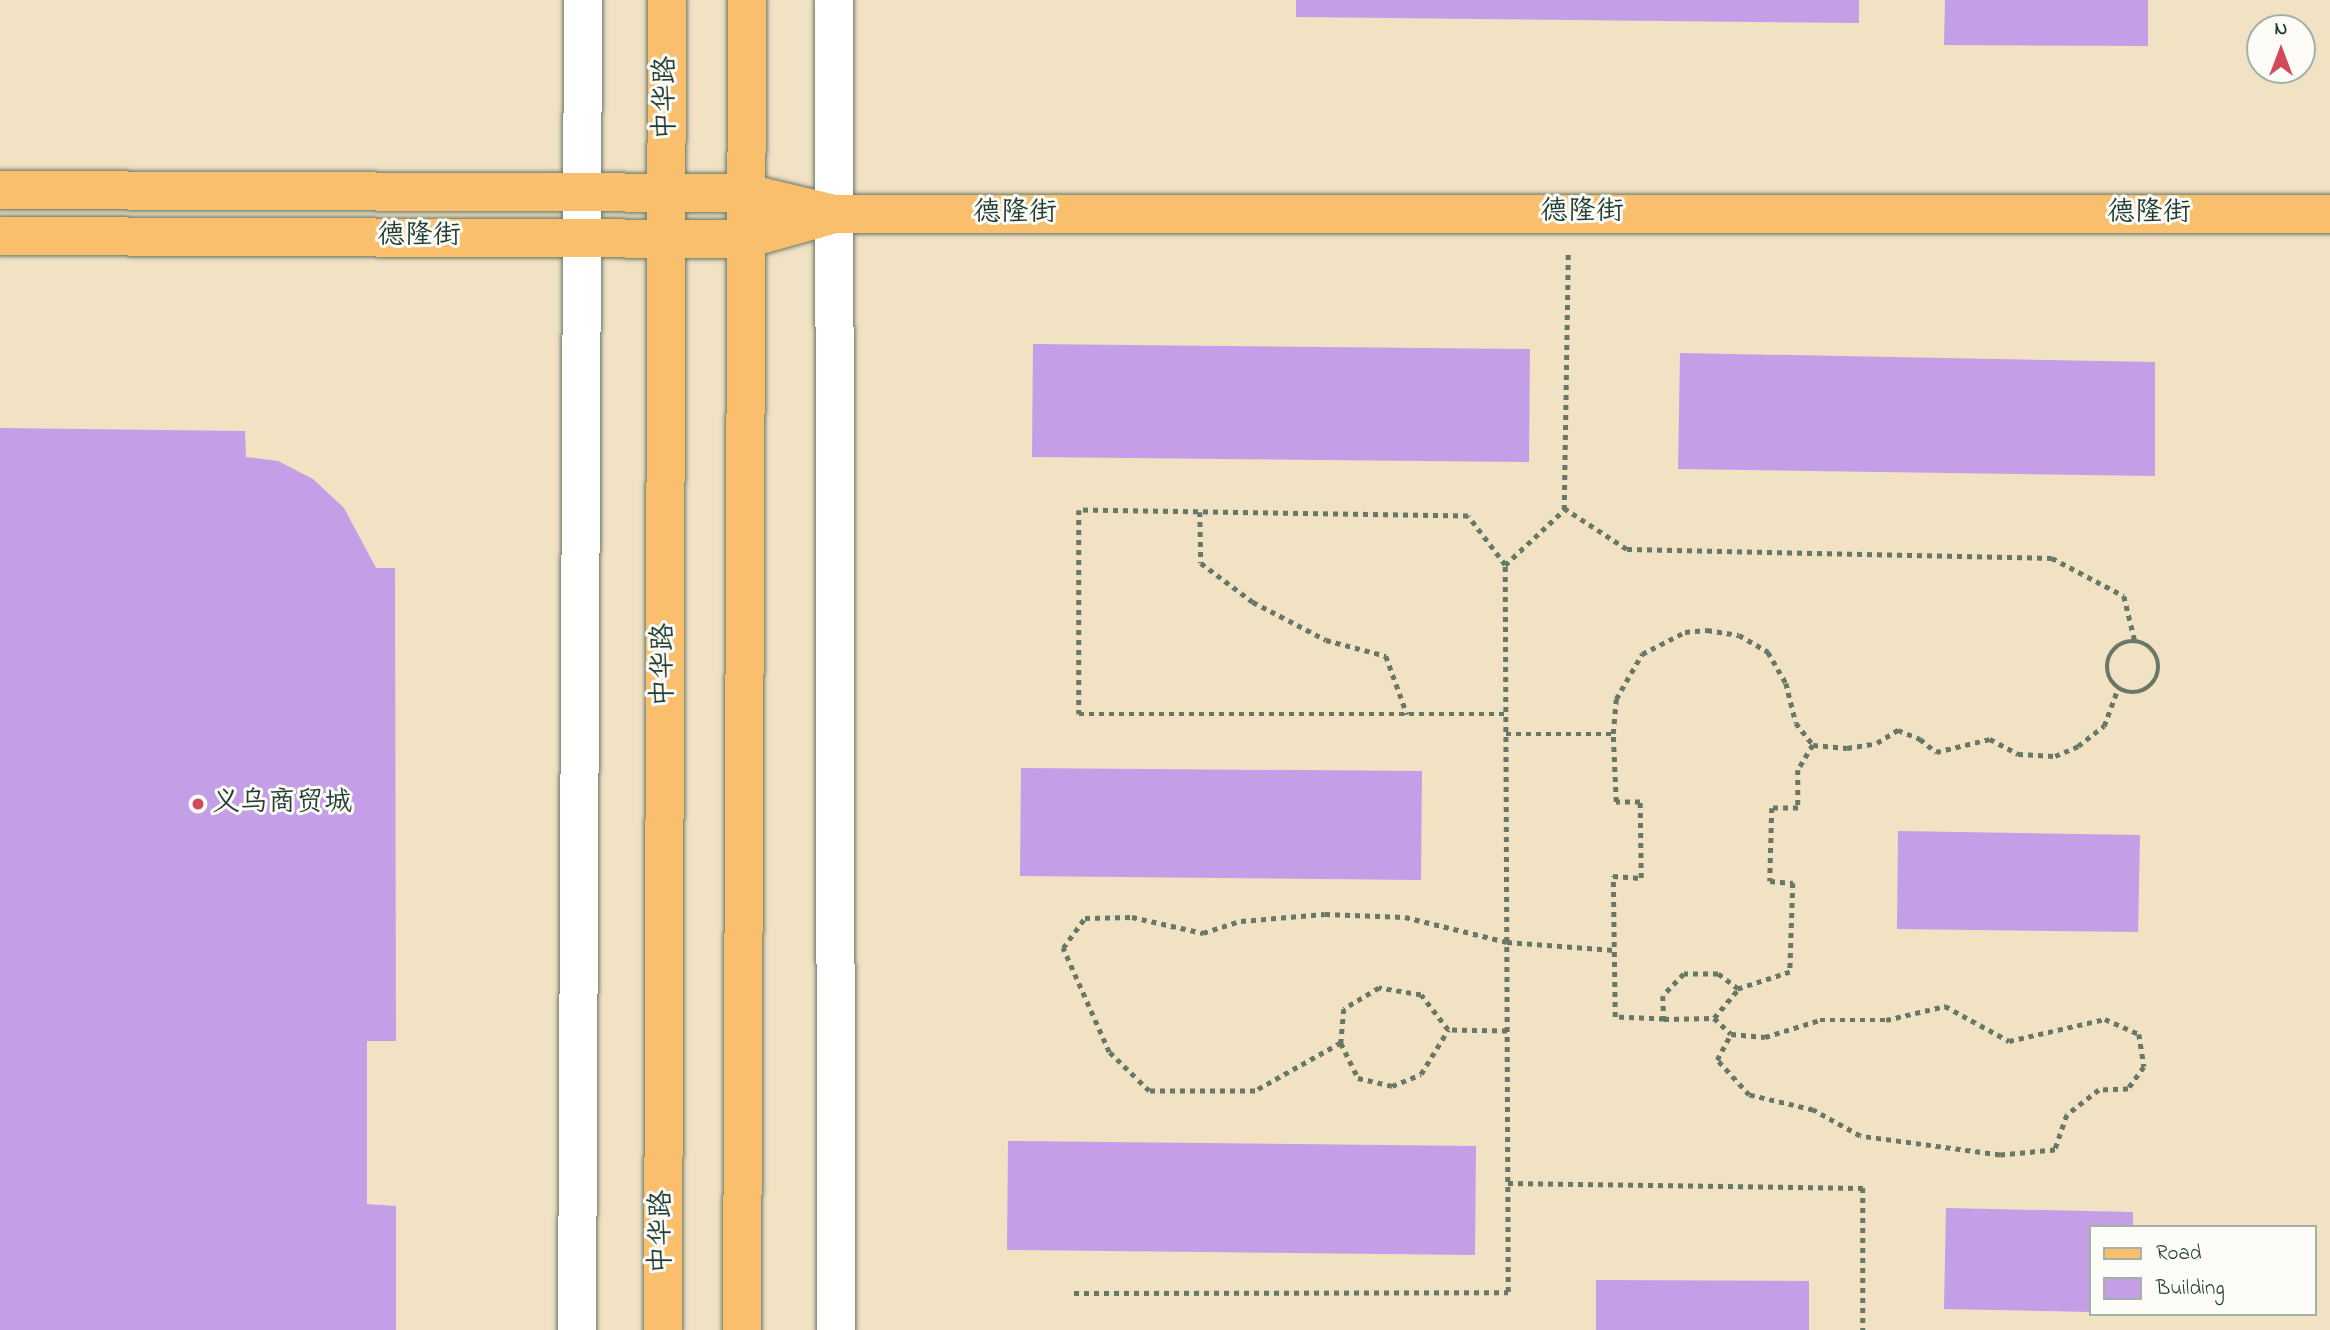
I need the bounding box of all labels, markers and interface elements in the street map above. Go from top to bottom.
north arrow [2246,14,2316,84]
text: N [2275,16,2287,43]
street label: 中华路 [650,56,684,140]
street label: 德隆街 [1540,196,1624,230]
street label: 德隆街 [973,197,1057,231]
street label: 德隆街 [2107,197,2191,231]
street label: 德隆街 [377,220,461,254]
street label: 中华路 [648,623,682,707]
place label: 义乌商贸城 [212,787,352,821]
marker: 义乌商贸城 [190,796,206,812]
street label: 中华路 [646,1190,680,1274]
legend [2088,1225,2316,1316]
text: Road [2156,1239,2202,1269]
text: Building [2156,1274,2225,1304]

